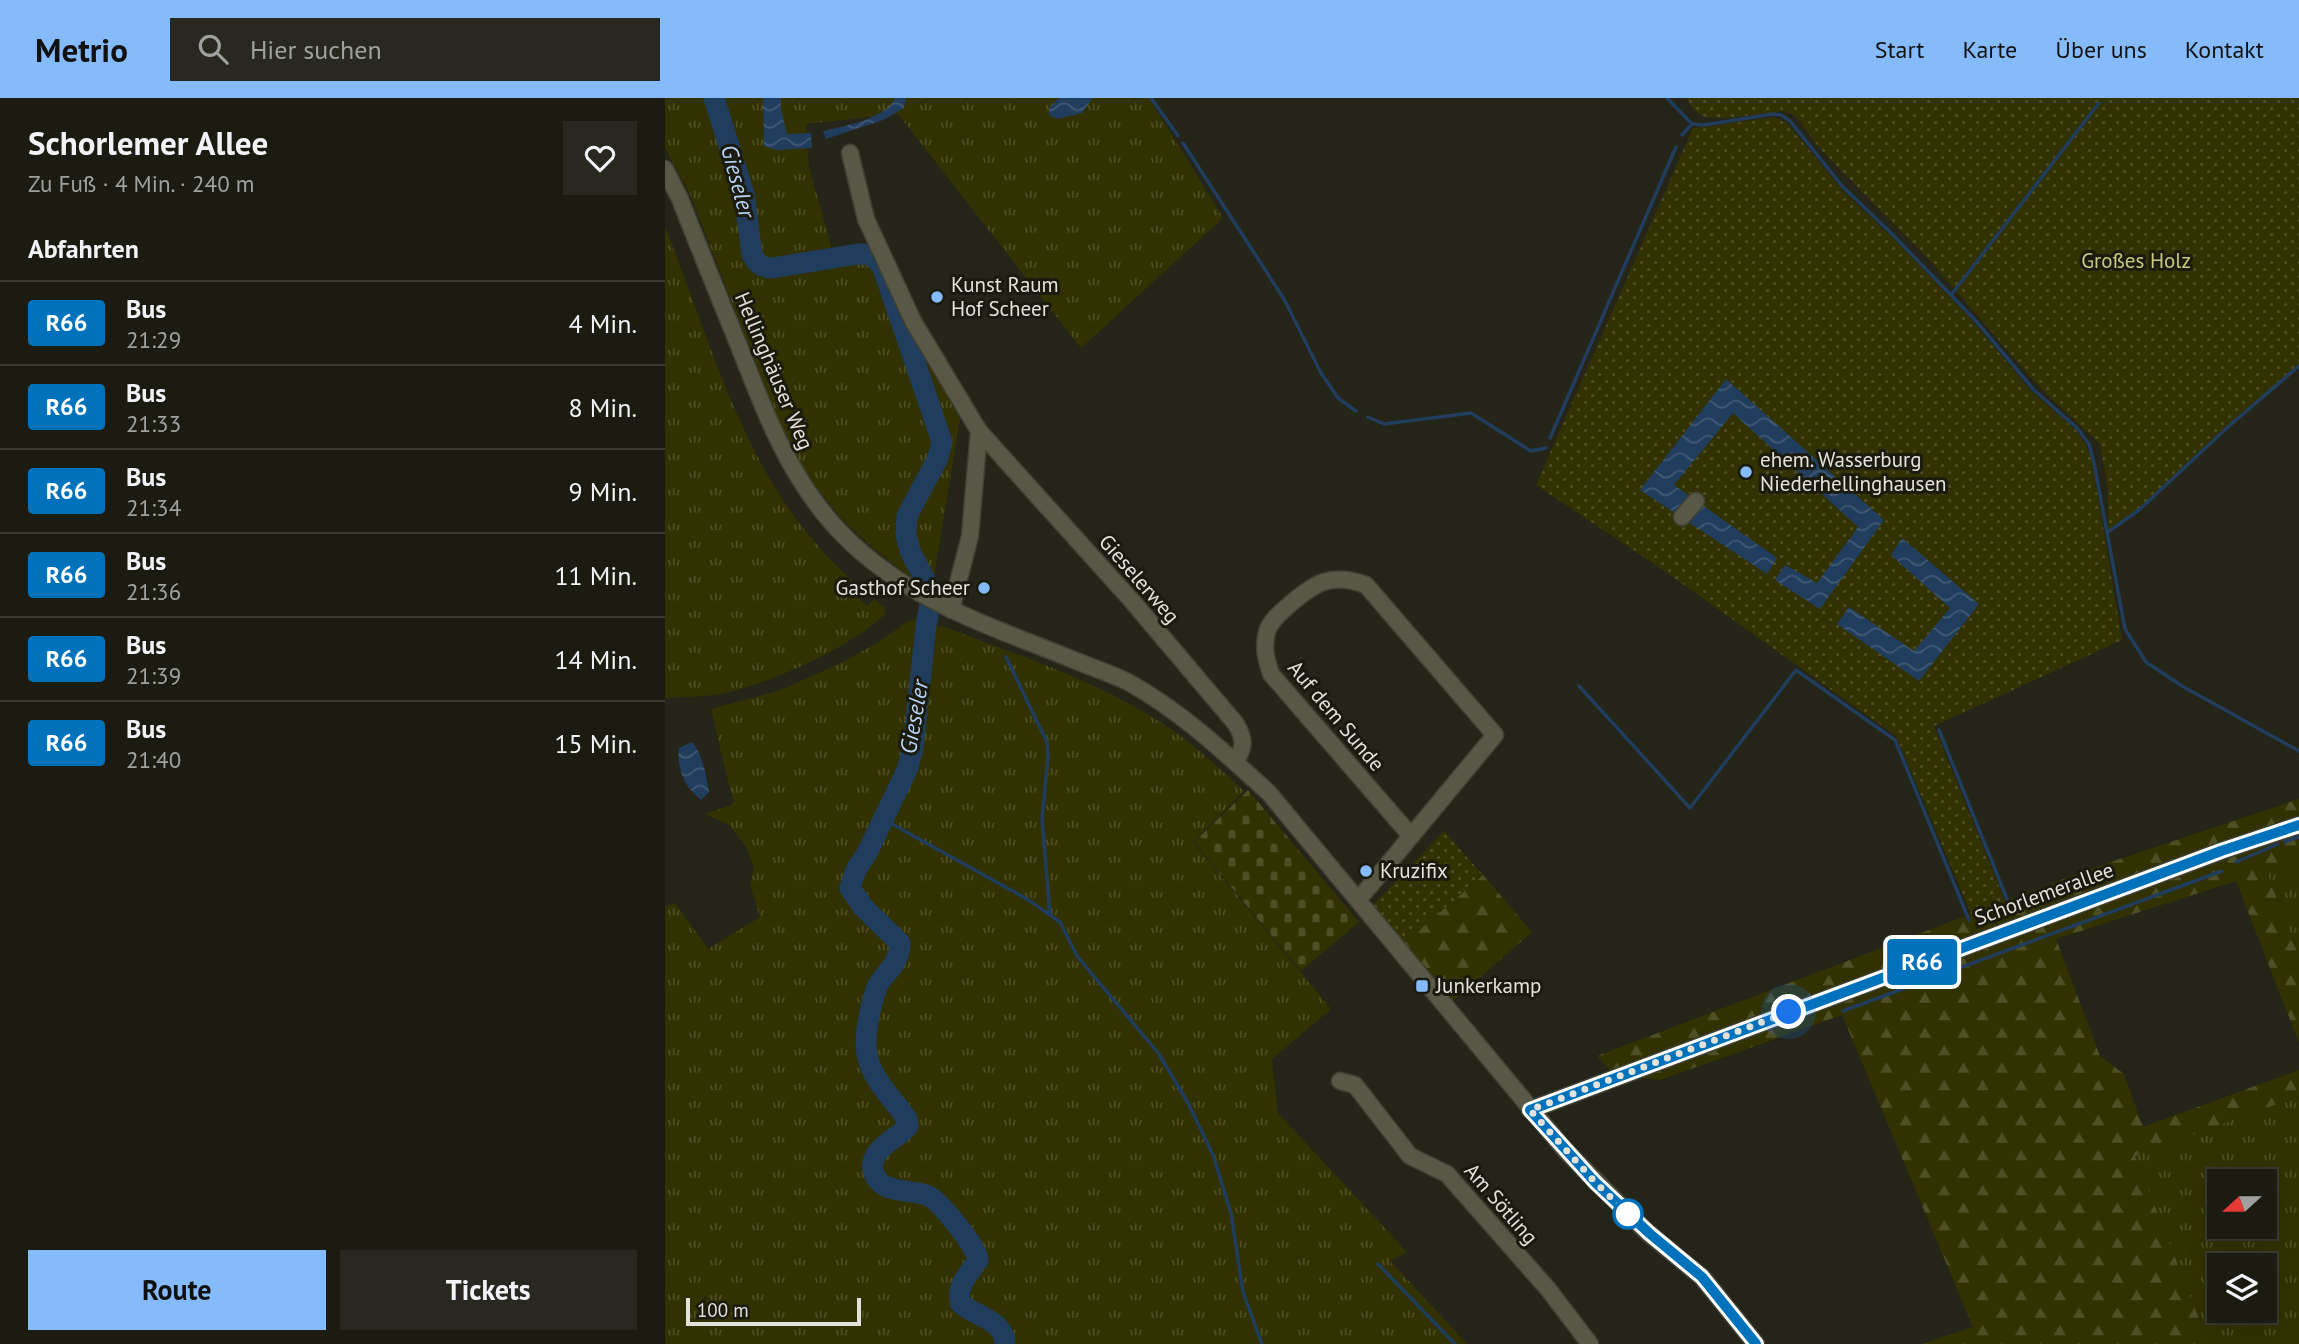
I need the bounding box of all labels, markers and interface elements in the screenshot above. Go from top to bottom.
search box [170,18,660,81]
text: Metrio [35,28,128,71]
icon: search [194,30,232,68]
text: Hier suchen [250,33,382,66]
text: Start [1875,34,1924,65]
text: Karte [1962,34,2017,65]
text: Über uns [2055,34,2147,65]
text: Kontakt [2185,34,2264,65]
text: Schorlemer Allee [28,121,268,164]
button: heart [563,121,637,195]
water label: Gieseler [715,141,762,222]
text: Zu Fuß · 4 Min. · 240 m [28,169,254,198]
text: Abfahrten [28,232,139,265]
park label: Großes Holz [2081,247,2191,274]
place label: Kunst Raum Hof Scheer [951,271,1059,322]
street label: Hellinghäuser Weg [729,288,820,454]
marker: Kunst Raum Hof Scheer [929,289,945,305]
text: Bus [126,292,166,325]
text: R66 [46,307,87,338]
text: 4 Min. [569,307,637,340]
text: 21:29 [126,325,181,354]
text: Bus [126,376,166,409]
text: R66 [46,391,87,422]
text: 8 Min. [569,391,637,424]
text: 21:33 [126,409,181,438]
place label: ehem. Wasserburg Niederhellinghausen [1760,446,1947,497]
text: Bus [126,460,166,493]
marker: ehem. Wasserburg Niederhellinghausen [1738,464,1754,480]
text: R66 [46,475,87,506]
text: 9 Min. [569,475,637,508]
text: 21:34 [126,493,181,522]
street label: Gieselerweg [1093,528,1185,629]
text: Bus [126,544,166,577]
text: R66 [46,559,87,590]
text: 11 Min. [554,559,637,592]
place label: Gasthof Scheer [836,574,970,601]
text: 21:36 [126,577,181,606]
marker: Gasthof Scheer [976,580,992,596]
text: Bus [126,628,166,661]
text: R66 [46,643,87,674]
text: 14 Min. [554,643,637,676]
street label: Auf dem Sunde [1282,655,1391,777]
text: 21:39 [126,661,181,690]
water label: Gieseler [893,676,934,756]
text: Bus [126,712,166,745]
text: R66 [46,727,87,758]
text: 15 Min. [554,727,637,760]
text: 21:40 [126,745,181,774]
street label: Schorlemerallee [1971,856,2117,931]
place label: Kruzifix [1380,857,1448,884]
marker: Kruzifix [1358,863,1374,879]
line badge: R66 [1882,939,1962,985]
text: R66 [1901,946,1943,977]
place label: Junkerkamp [1435,972,1541,999]
marker: Junkerkamp [1414,978,1430,994]
your location [1771,994,1806,1029]
street label: Am Sötling [1459,1157,1544,1250]
north arrow [2207,1169,2277,1239]
map controls [2207,1169,2277,1323]
unlabelled marker [1613,1199,1643,1229]
button: Route [28,1250,326,1330]
button: Tickets [340,1250,637,1330]
button: layers [2207,1253,2277,1323]
scale bar [686,1295,861,1327]
text: 100 m [697,1298,749,1322]

